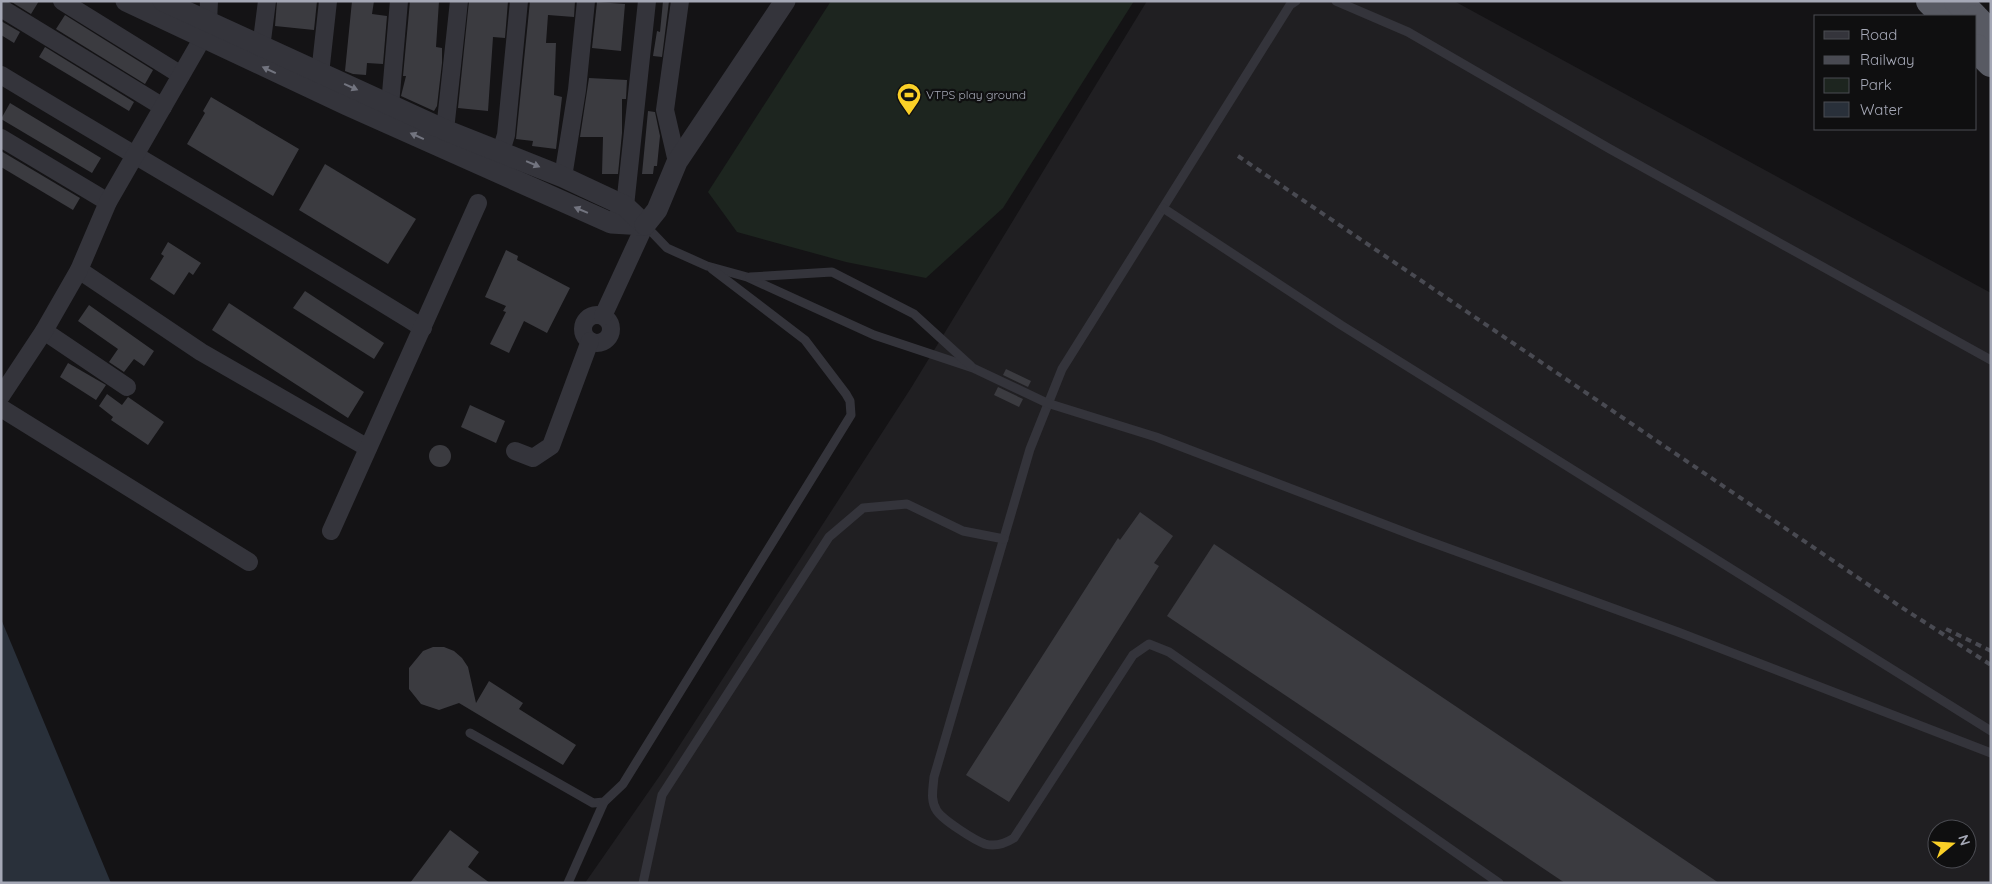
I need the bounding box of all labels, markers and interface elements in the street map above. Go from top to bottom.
legend [1814,15,1977,130]
text: Road [1860,25,1897,44]
text: Railway [1860,50,1915,69]
one-way arrow [262,65,276,73]
text: Park [1860,75,1892,94]
sports icon: VTPS play ground [896,82,922,116]
one-way arrow [344,84,358,92]
place label: VTPS play ground [926,87,1026,102]
text: Water [1860,100,1903,119]
one-way arrow [410,132,424,140]
one-way arrow [525,161,540,169]
one-way arrow [574,206,588,214]
north arrow [1927,819,1977,869]
text: N [1954,832,1975,848]

